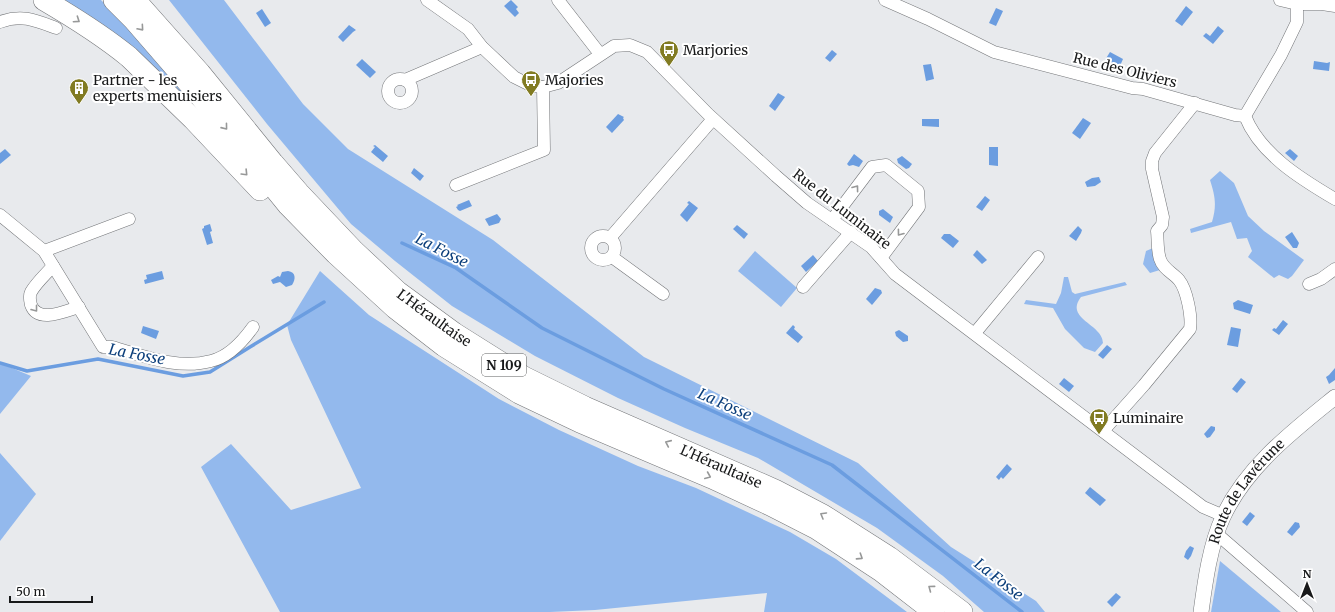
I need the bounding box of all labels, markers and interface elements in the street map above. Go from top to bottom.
one-way arrow [73,16,80,23]
one-way arrow [136,24,143,31]
bus stop icon: Marjories [658,39,680,67]
place label: Marjories [683,41,748,59]
street label: Rue des Oliviers [1071,48,1179,92]
bus stop icon: Majories [520,69,542,97]
place label: Partner - les experts menuisiers [93,71,222,105]
place label: Majories [545,71,604,89]
building icon: Partner - les experts menuisiers [68,77,90,105]
one-way arrow [221,123,228,130]
street label: Rue du Luminaire [789,165,895,253]
one-way arrow [240,168,248,176]
one-way arrow [851,186,858,193]
one-way arrow [898,228,905,235]
water label: La Fosse [412,229,472,272]
street label: L'Héraultaise [393,285,475,351]
one-way arrow [30,304,37,311]
water label: La Fosse [107,339,167,369]
road number: N 109 [482,354,526,376]
water label: La Fosse [695,384,755,424]
bus stop icon: Luminaire [1088,407,1110,435]
place label: Luminaire [1113,409,1183,427]
street label: Route de Lavérune [1205,435,1288,546]
one-way arrow [664,439,671,447]
street label: L'Héraultaise [678,441,765,492]
one-way arrow [704,471,712,479]
one-way arrow [820,513,827,520]
one-way arrow [856,552,863,560]
water label: La Fosse [971,554,1028,604]
north arrow [1287,564,1327,604]
text: N [1303,567,1312,581]
scale bar [10,578,92,604]
text: 50 m [16,584,45,599]
one-way arrow [928,586,935,593]

